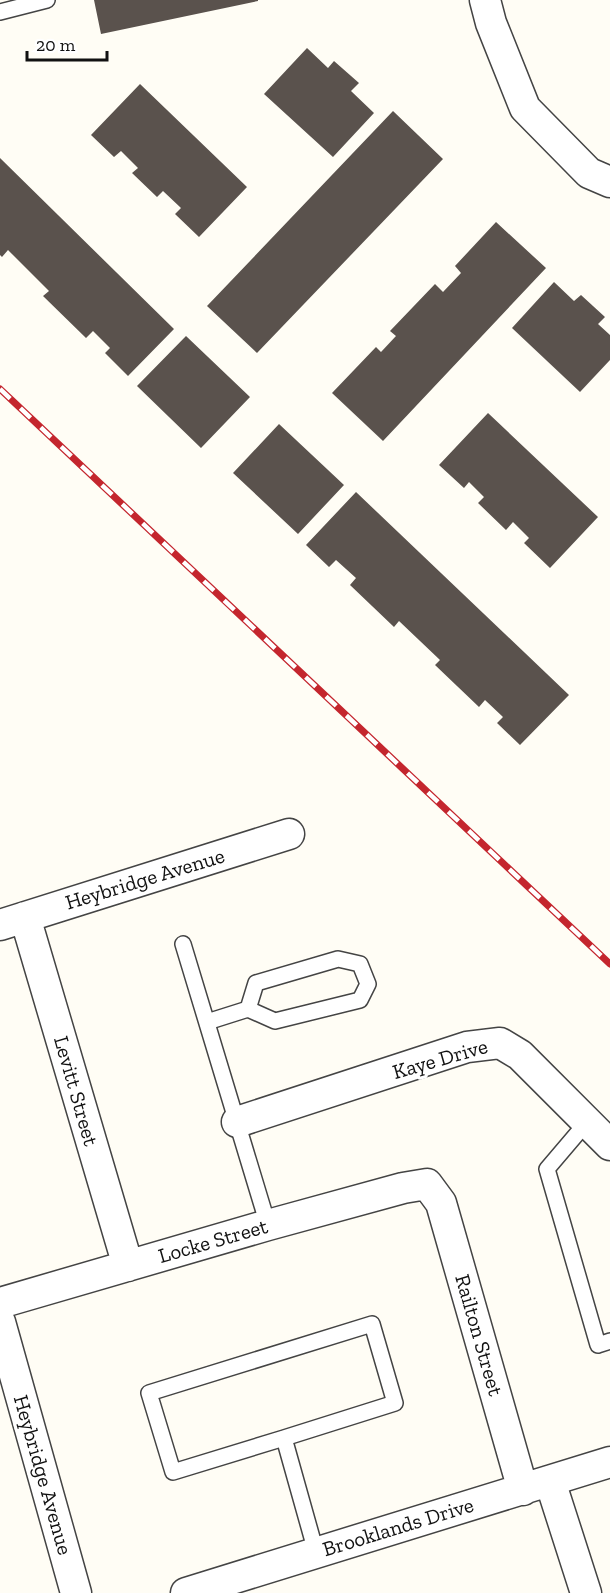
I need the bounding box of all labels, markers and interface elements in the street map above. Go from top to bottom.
scale bar [27,24,106,62]
text: 20 m [36,34,76,56]
street label: Heybridge Avenue [62,842,228,915]
street label: Levitt Street [49,1033,104,1149]
street label: Kaye Drive [389,1033,490,1084]
street label: Locke Street [155,1213,271,1268]
street label: Railton Street [450,1271,509,1399]
street label: Heybridge Avenue [9,1392,78,1558]
street label: Brooklands Drive [319,1492,477,1561]

